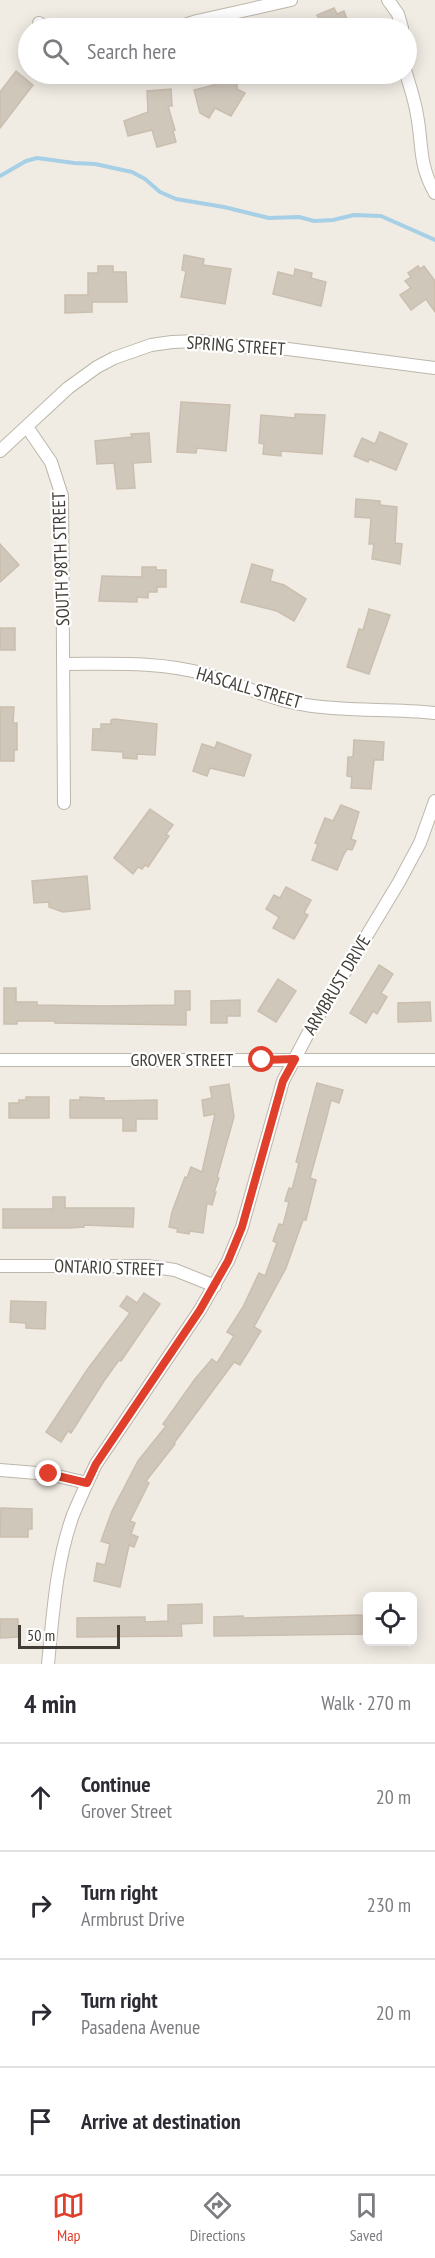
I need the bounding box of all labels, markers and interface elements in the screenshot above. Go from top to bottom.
search box [18,18,417,84]
icon: search [39,35,72,68]
text: Search here [87,37,176,65]
street label: SPRING STREET [186,331,286,360]
street label: SOUTH 98TH STREET [47,492,74,626]
street label: HASCALL STREET [194,662,304,713]
street label: ARMBRUST DRIVE [298,931,375,1039]
route start [248,1046,274,1072]
street label: GROVER STREET [131,1048,233,1071]
street label: ONTARIO STREET [54,1254,164,1281]
route end [35,1460,61,1486]
map controls [363,1592,417,1646]
button: locate [363,1592,417,1646]
scale bar [18,1622,120,1650]
text: 50 m [27,1625,55,1645]
text: 4 min [24,1687,77,1720]
text: Walk · 270 m [321,1690,411,1716]
text: Continue [81,1770,151,1798]
icon: ahead [24,1781,57,1814]
text: 20 m [376,1784,411,1810]
text: Grover Street [81,1798,172,1824]
text: Turn right [81,1878,158,1906]
icon: right [24,1889,57,1922]
text: 230 m [367,1892,411,1918]
text: Armbrust Drive [81,1906,185,1932]
text: Turn right [81,1986,158,2014]
icon: right [24,1997,57,2030]
text: 20 m [376,2000,411,2026]
text: Pasadena Avenue [81,2014,200,2040]
icon: arrive [24,2105,57,2138]
text: Arrive at destination [81,2107,241,2135]
tab: Map [52,2189,85,2245]
tab: Directions [190,2189,245,2245]
tab: Saved [350,2189,383,2245]

